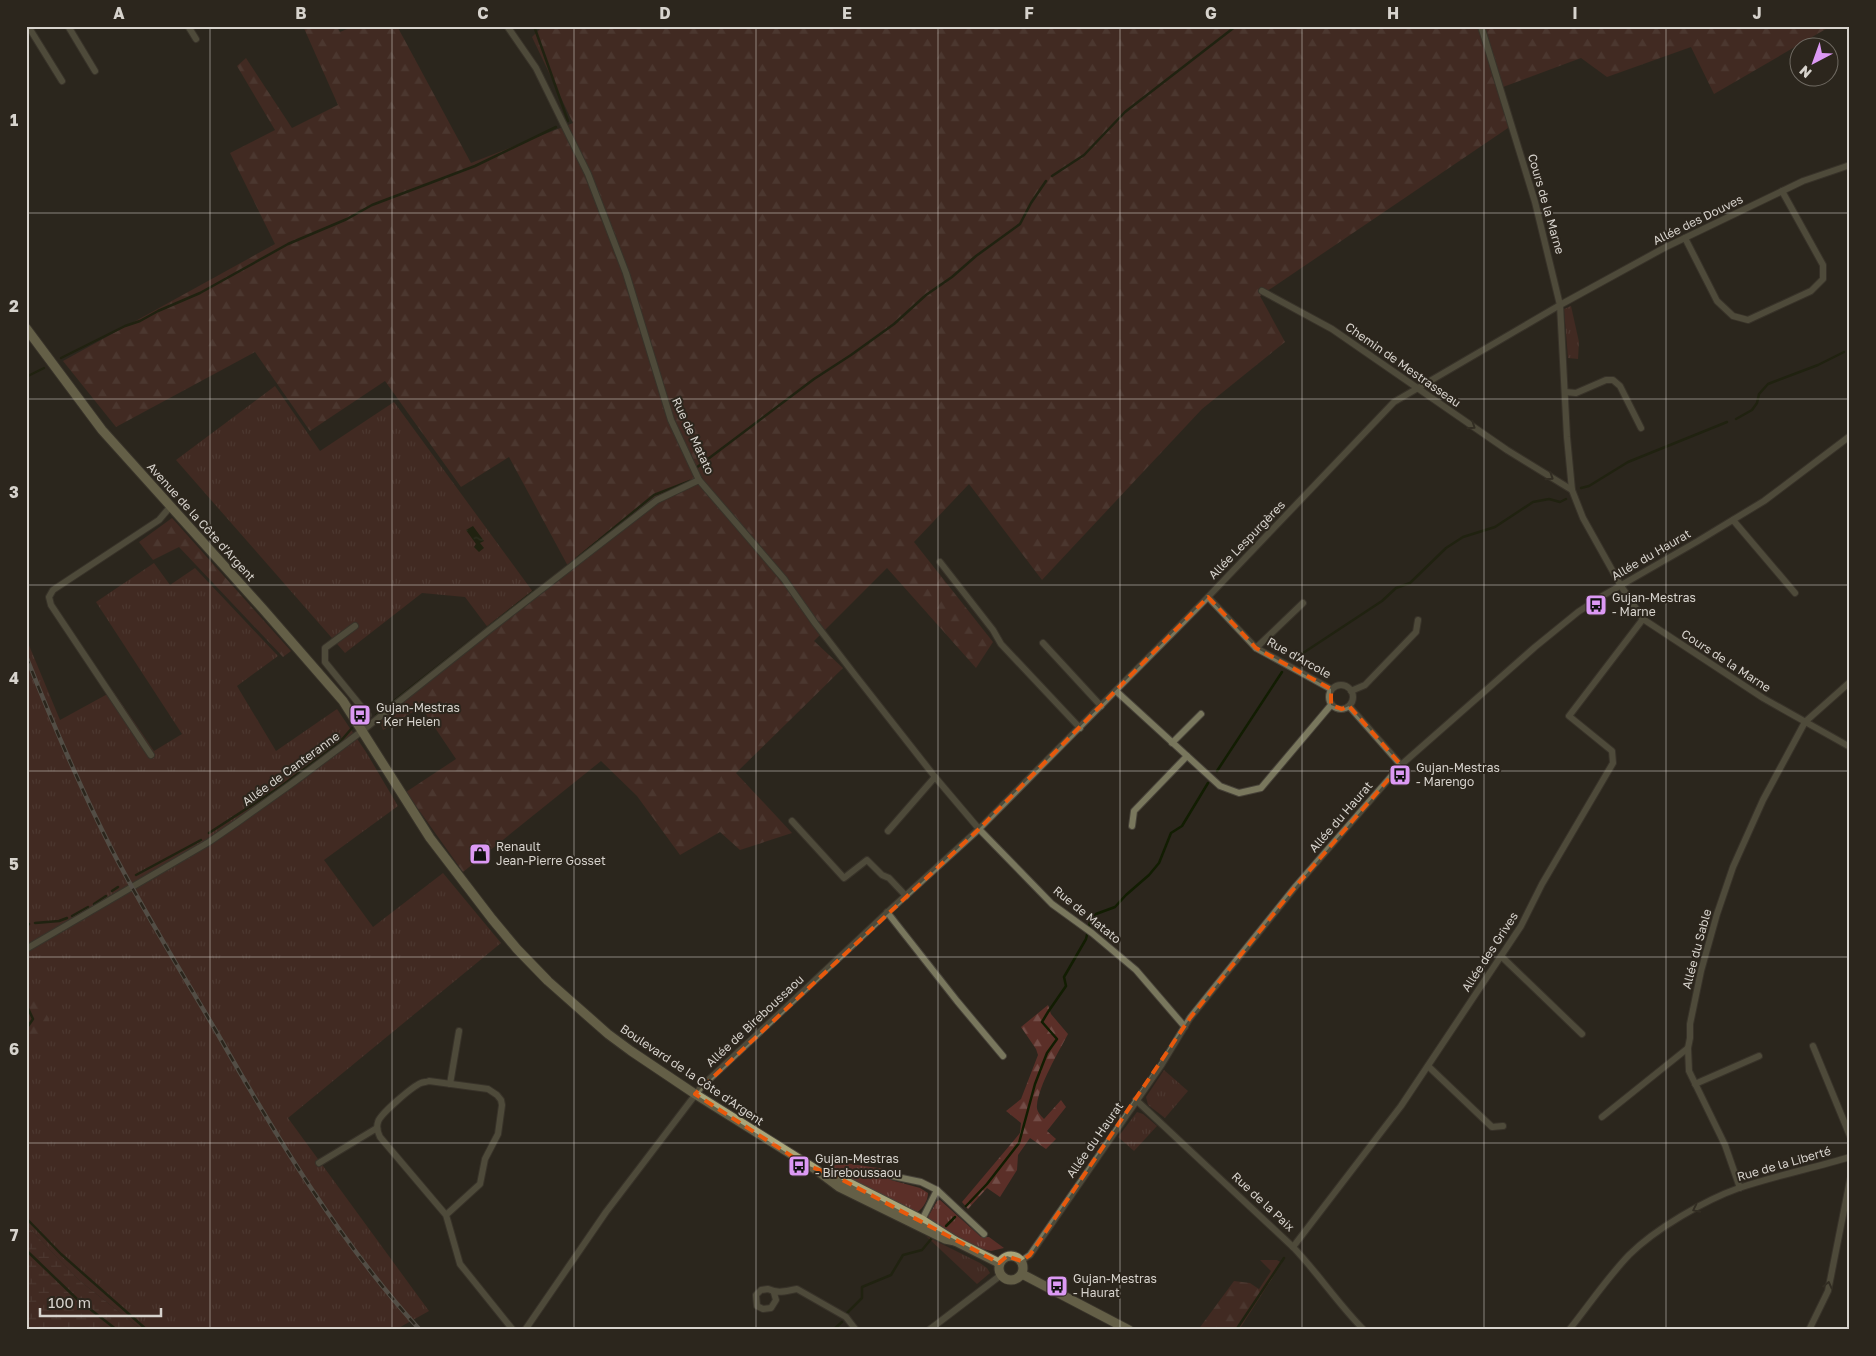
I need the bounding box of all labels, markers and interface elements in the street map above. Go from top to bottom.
text: A [113,3,125,23]
text: B [295,3,307,23]
text: C [477,3,489,23]
text: D [659,3,671,23]
text: E [842,3,852,23]
text: F [1024,3,1034,23]
text: G [1205,3,1217,23]
text: H [1387,3,1399,23]
text: I [1572,3,1578,23]
text: J [1752,3,1762,23]
north arrow [1788,38,1838,88]
text: N [1796,62,1815,82]
text: 1 [10,110,18,130]
street label: Cours de la Marne [1525,152,1568,256]
street label: Allée des Douves [1650,191,1745,248]
text: 2 [9,296,19,316]
street label: Chemin de Mestrasseau [1343,319,1464,410]
street label: Rue de Matato [669,395,718,477]
one-way arrow [1466,420,1475,429]
street label: Avenue de la Côte d'Argent [144,459,259,584]
one-way arrow [1544,471,1553,480]
text: 3 [9,482,19,502]
street label: Allée Lespurgères [1205,497,1288,582]
street label: Allée du Haurat [1608,526,1693,583]
place label: Gujan-Mestras - Marne [1612,590,1696,619]
bus stop icon: Gujan-Mestras - Marne [1584,593,1608,617]
street label: Cours de la Marne [1679,626,1774,695]
street label: Rue d'Arcole [1264,634,1334,681]
text: 4 [9,668,19,688]
place label: Gujan-Mestras - Ker Helen [376,700,460,729]
bus stop icon: Gujan-Mestras - Ker Helen [348,703,372,727]
street label: Allée de Canteranne [239,728,342,809]
place label: Gujan-Mestras - Marengo [1416,760,1500,789]
bus stop icon: Gujan-Mestras - Marengo [1388,763,1412,787]
street label: Allée du Haurat [1306,778,1376,855]
place label: Renault Jean-Pierre Gosset [496,839,606,868]
shop icon: Renault Jean-Pierre Gosset [468,842,492,866]
text: 5 [9,854,19,874]
street label: Rue de Matato [1050,883,1124,947]
street label: Allée du Sable [1679,907,1714,991]
street label: Allée des Grives [1458,909,1521,994]
street label: Allée de Bireboussaou [703,971,807,1070]
street label: Boulevard de la Côte d'Argent [618,1021,767,1128]
text: 6 [9,1039,19,1059]
street label: Allée du Haurat [1063,1099,1126,1181]
street label: Rue de la Liberté [1735,1143,1833,1184]
place label: Gujan-Mestras - Bireboussaou [815,1151,901,1180]
bus stop icon: Gujan-Mestras - Bireboussaou [787,1154,811,1178]
street label: Rue de la Paix [1229,1169,1298,1235]
one-way arrow [1692,1202,1701,1212]
text: 7 [10,1225,19,1245]
place label: Gujan-Mestras - Haurat [1073,1271,1157,1300]
bus stop icon: Gujan-Mestras - Haurat [1045,1274,1069,1298]
one-way arrow [1822,1281,1833,1290]
scale bar [40,1286,161,1318]
text: 100 m [48,1293,91,1311]

